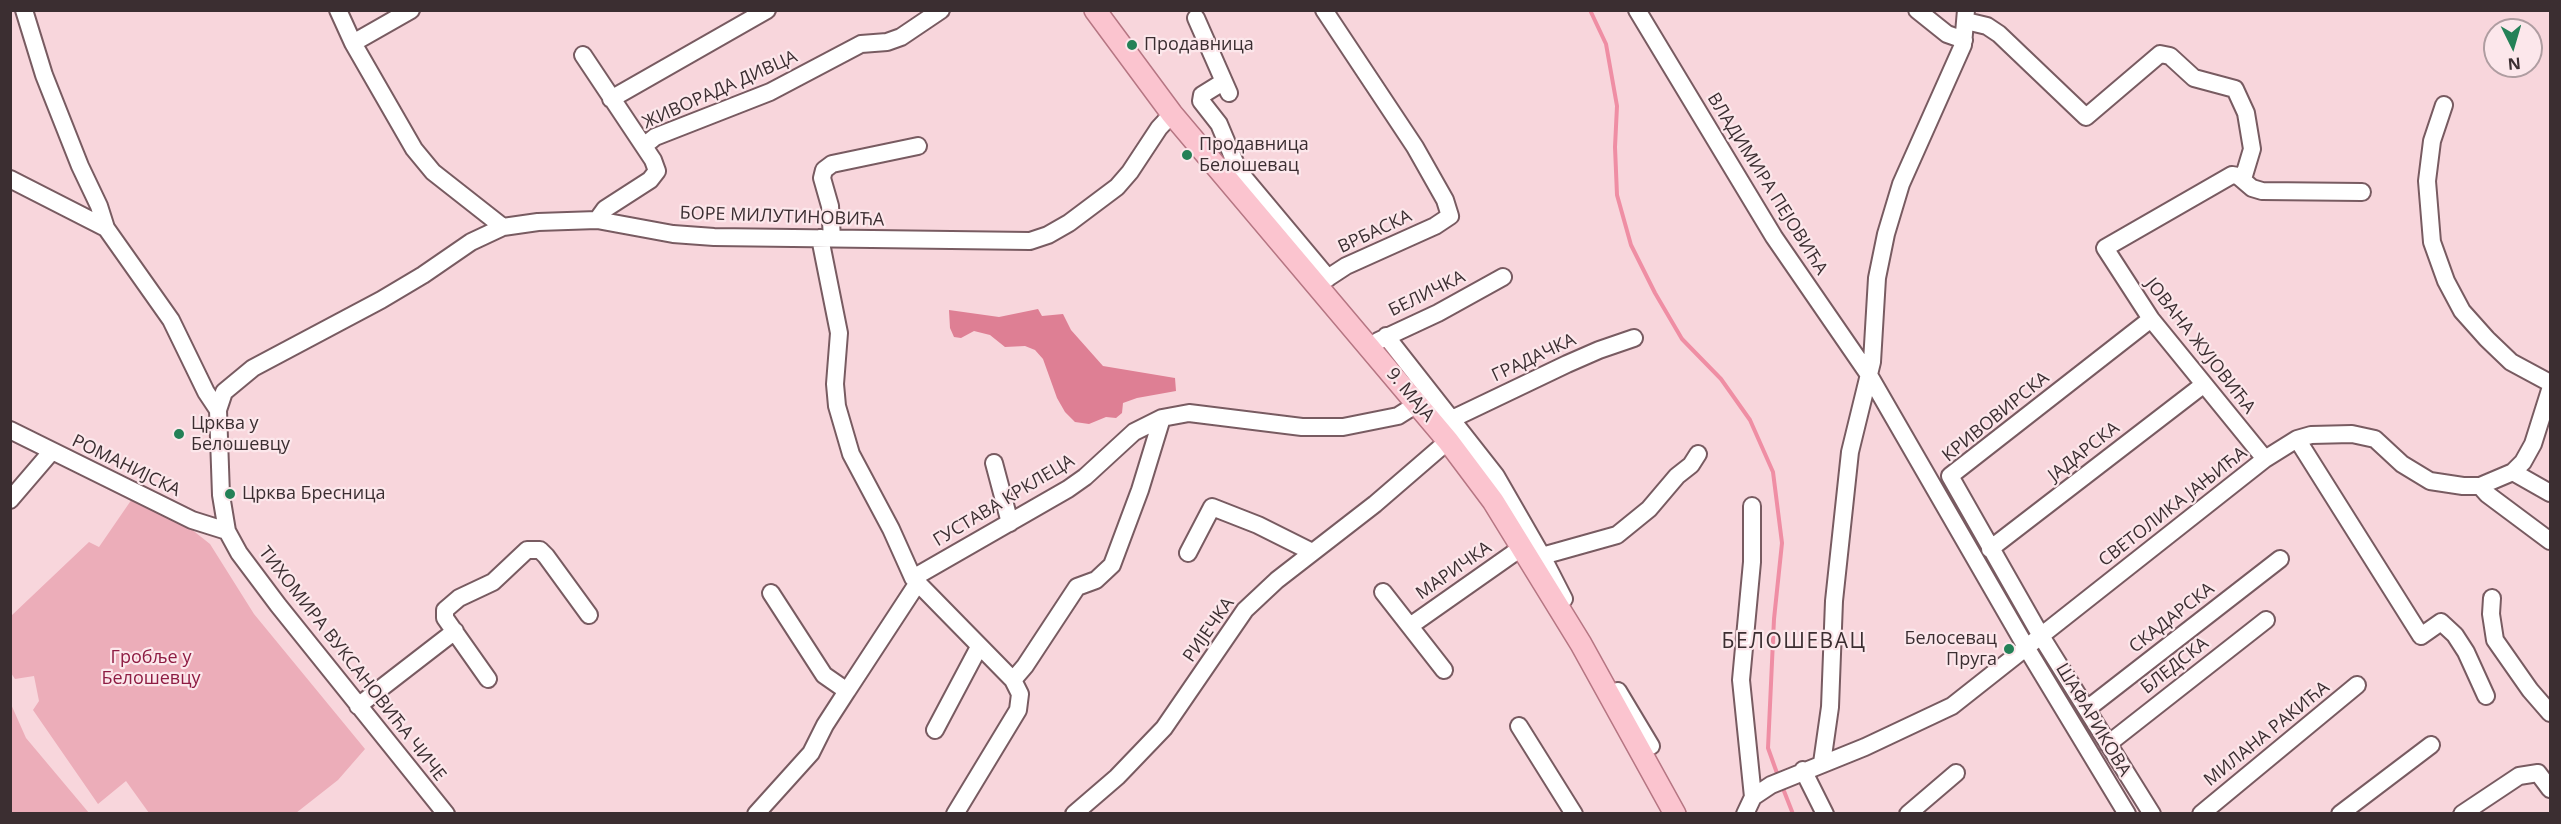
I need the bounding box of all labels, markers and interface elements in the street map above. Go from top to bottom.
north arrow [2483,18,2543,78]
place label: Продавница [1144,34,1254,56]
marker: Продавница [1125,38,1139,52]
street label: ЖИВОРАДА ДИВЦА [639,46,801,134]
text: N [2507,52,2522,75]
street label: ВЛАДИМИРА ПЕЈОВИЋА [1702,89,1832,279]
place label: Продавница Белошевац [1199,134,1309,176]
marker: Продавница Белошевац [1180,148,1194,162]
street label: БОРЕ МИЛУТИНОВИЋА [679,203,885,231]
street label: ВРБАСКА [1335,206,1415,258]
street label: БЕЛИЧКА [1385,266,1469,322]
street label: ЈОВАНА ЖУЈОВИЋА [2140,274,2260,418]
street label: ГРАДАЧКА [1489,329,1579,387]
street label: 9. МАЈА [1381,364,1439,426]
street label: КРИВОВИРСКА [1938,367,2054,467]
place label: Црква у Белошевцу [191,413,290,456]
street label: ЈАДАРСКА [2044,417,2124,487]
marker: Црква у Белошевцу [172,427,186,441]
street label: РОМАНИЈСКА [68,430,184,502]
street label: СВЕТОЛИКА ЈАЊИЋА [2095,442,2251,572]
street label: ГУСТАВА КРКЛЕЦА [929,450,1079,552]
place label: Црква Бресница [242,483,385,505]
marker: Црква Бресница [223,487,237,501]
street label: МАРИЧКА [1412,537,1496,605]
street label: ТИХОМИРА ВУКСАНОВИЋА ЧИЧЕ [254,542,450,786]
street label: СКАДАРСКА [2125,578,2219,658]
street label: РИЈЕЧКА [1179,593,1239,667]
place label: Белосевац Пруга [1904,628,1997,670]
district label: БЕЛОШЕВАЦ [1722,629,1866,655]
street label: БЛЕДСКА [2137,633,2213,699]
marker: Белосевац Пруга [2002,642,2016,656]
park label: Гробље у Белошевцу [102,647,200,690]
street label: ШАФАРИКОВА [2051,660,2135,780]
street label: МИЛАНА РАКИЋА [2200,677,2334,791]

